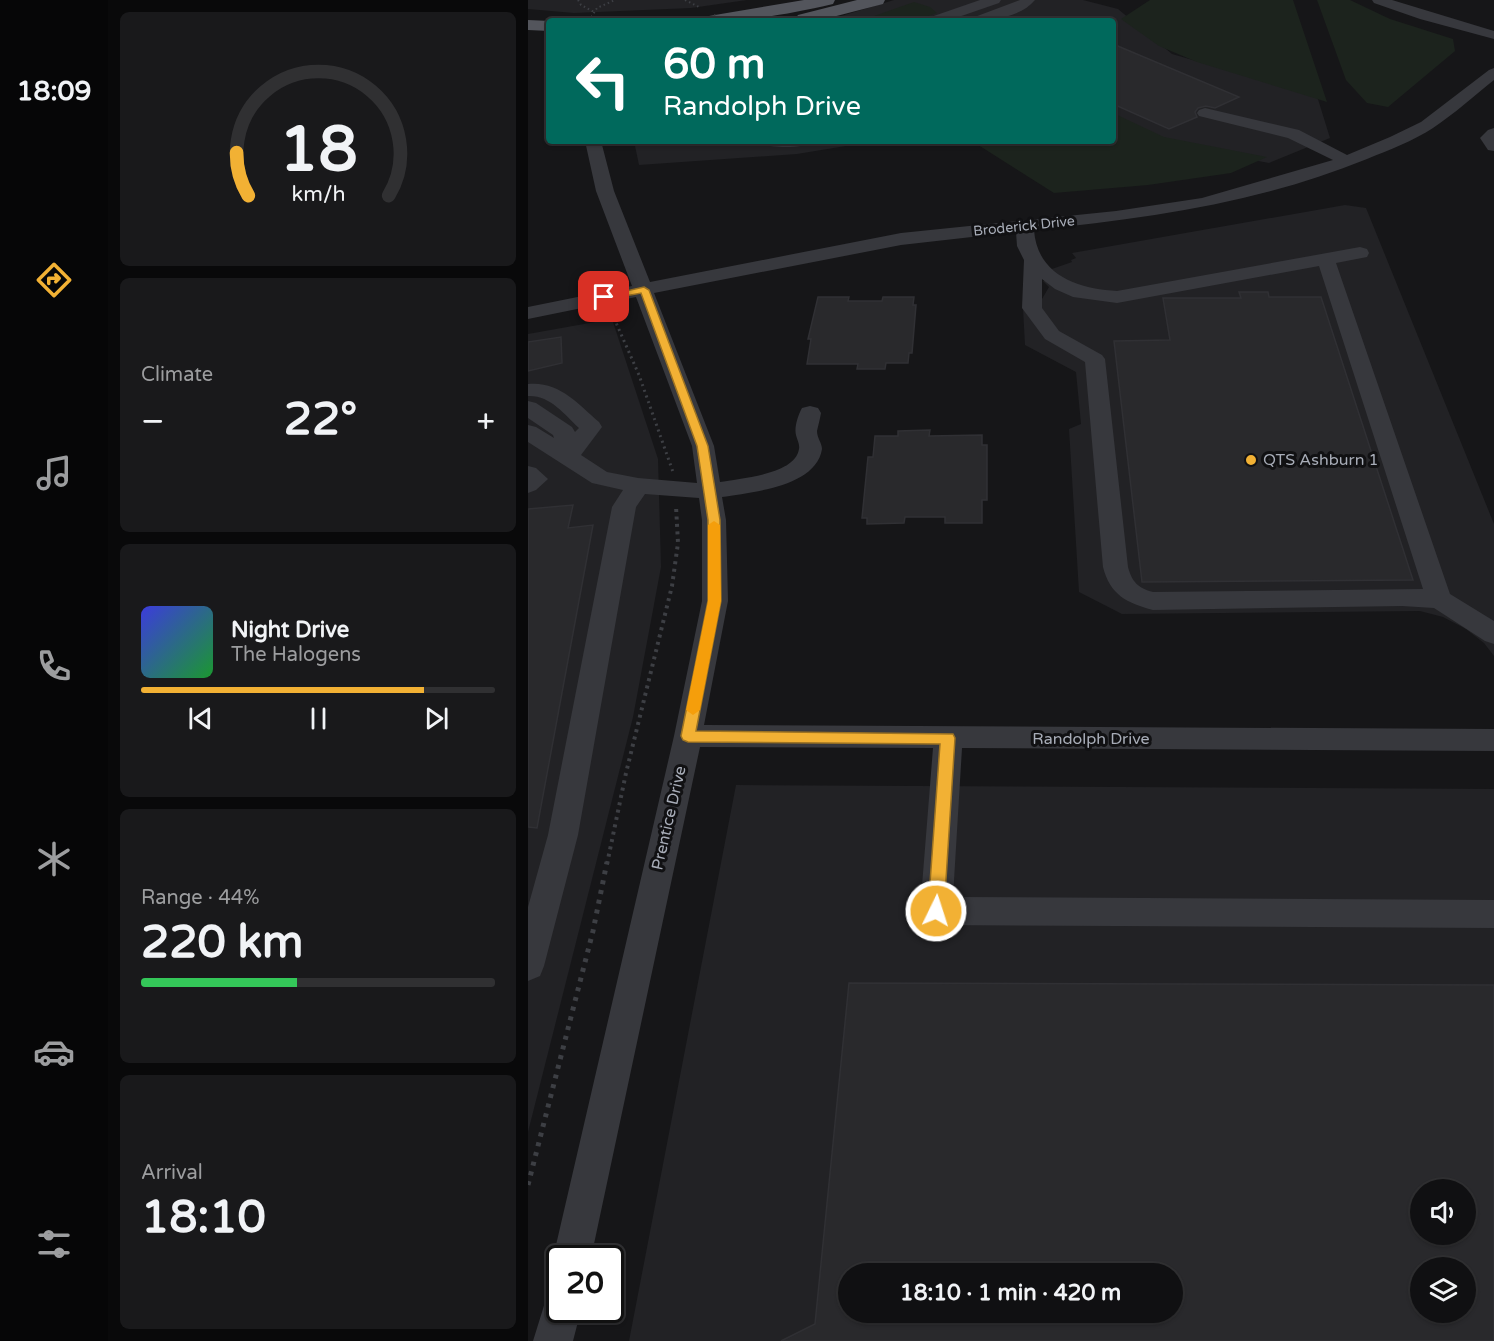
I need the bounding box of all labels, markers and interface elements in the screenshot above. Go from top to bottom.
text: 60 m [663,39,765,90]
icon: left [564,42,642,120]
text: 18:09 [17,75,91,108]
text: Randolph Drive [663,90,861,123]
text: 18 [279,113,357,188]
text: km/h [291,181,345,207]
street label: Broderick Drive [972,212,1076,240]
icon: directions [33,259,75,301]
pin [578,271,629,322]
icon: arrive [587,280,620,313]
text: Climate [141,363,213,387]
text: 22° [284,393,357,447]
text: − [141,402,165,441]
text: + [476,402,495,441]
place label: QTS Ashburn 1 [1263,450,1379,470]
icon: music [33,452,75,494]
marker: QTS Ashburn 1 [1244,453,1258,467]
text: Night Drive [231,617,349,643]
text: The Halogens [231,643,361,667]
icon: phone [33,645,75,687]
icon: previous [184,702,217,735]
icon: pause [302,702,335,735]
icon: next [420,702,453,735]
street label: Randolph Drive [1032,729,1150,749]
street label: Prentice Drive [647,764,691,872]
icon: climate [33,838,75,880]
position arrow [904,879,968,943]
text: Range · 44% [141,886,260,910]
text: 220 km [141,916,303,970]
icon: car [33,1031,75,1073]
text: Arrival [141,1161,203,1185]
map controls [1410,1179,1476,1323]
button: sound [1410,1179,1476,1245]
text: 18:10 [141,1191,266,1245]
icon: filters [33,1223,75,1265]
speed limit sign: 20 [546,1245,624,1323]
button: layers [1410,1257,1476,1323]
text: 18:10 · 1 min · 420 m [900,1280,1121,1306]

